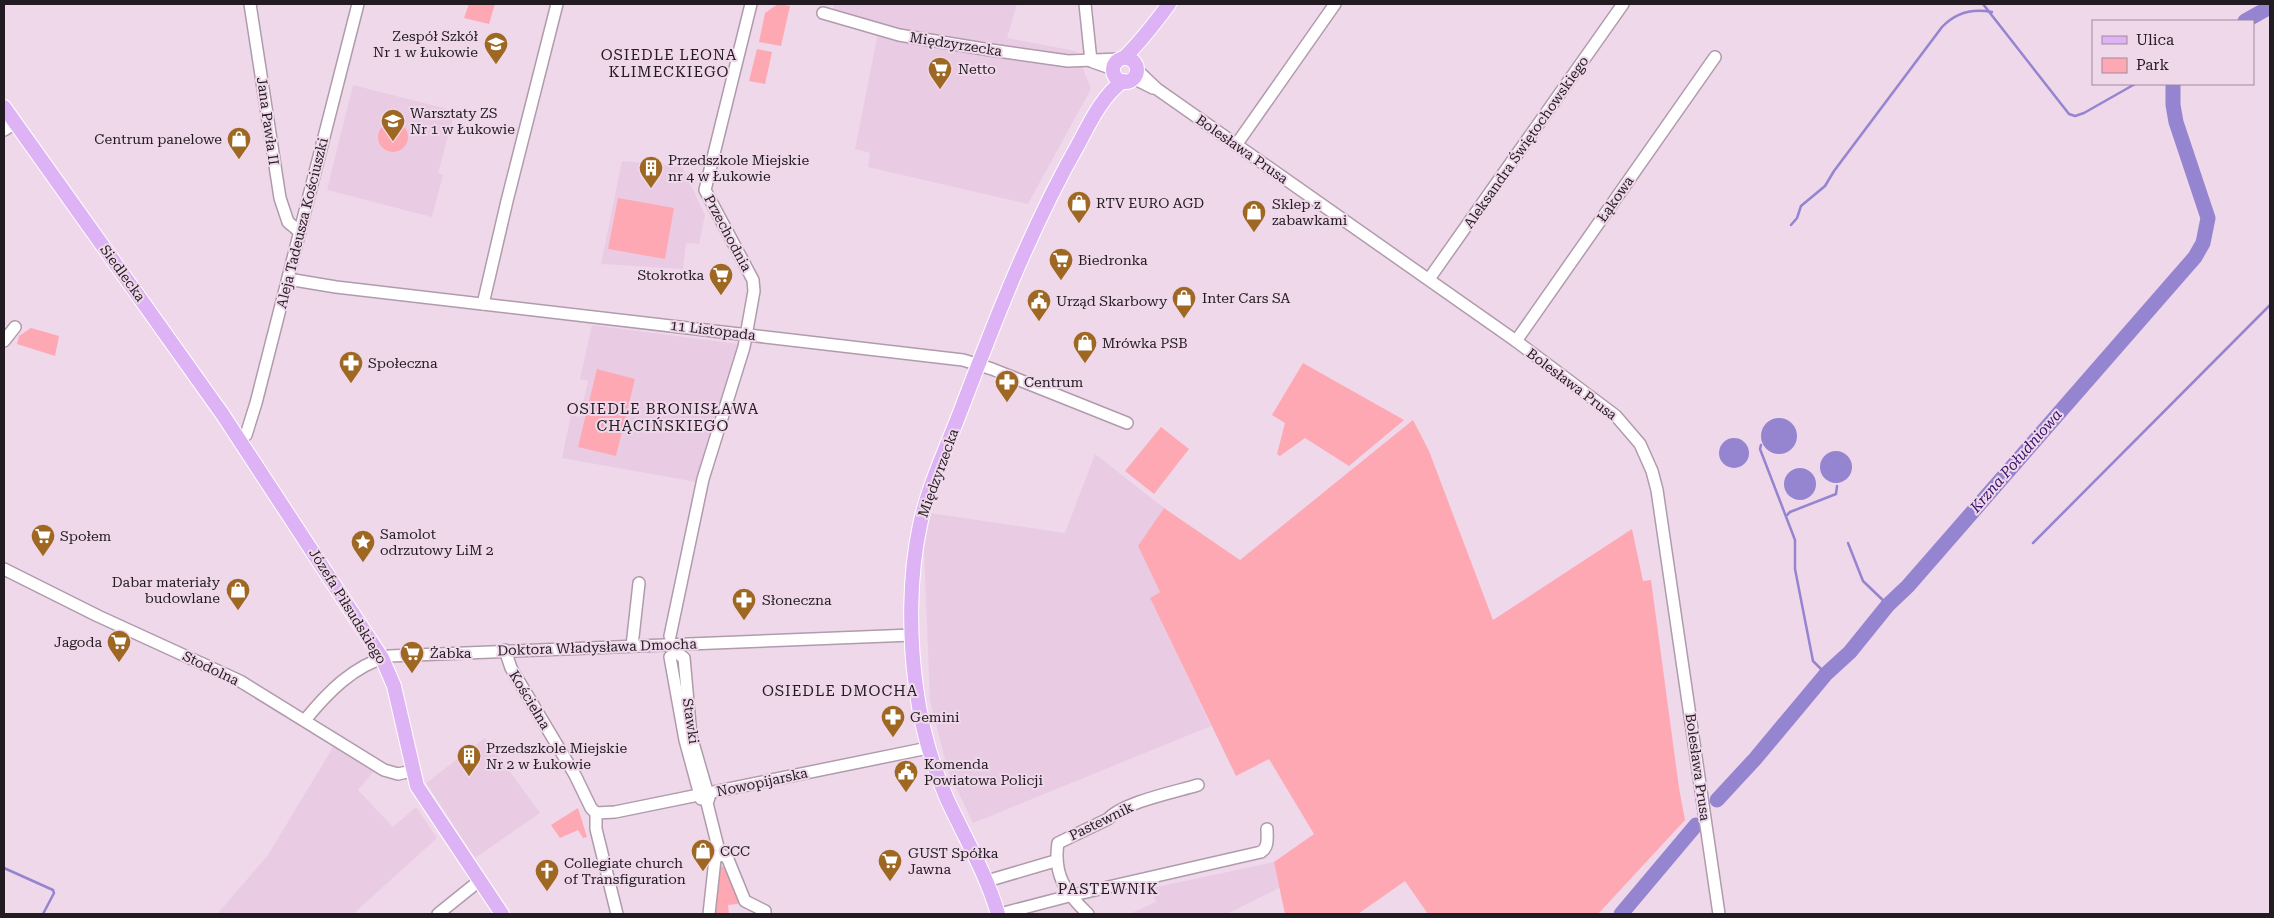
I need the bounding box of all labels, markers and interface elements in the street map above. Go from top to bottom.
legend [2092,20,2254,85]
place label: Zespół Szkół Nr 1 w Łukowie [373,28,479,60]
street label: Międzyrzecka [909,29,1004,59]
school or university icon: Zespół Szkół Nr 1 w Łukowie [483,31,509,65]
text: Ulica [2136,31,2174,49]
district label: OSIEDLE LEONA KLIMECKIEGO [601,46,737,81]
street label: Aleksandra Świętochowskiego [1460,53,1592,231]
supermarket icon: Netto [927,56,953,90]
text: Park [2136,56,2170,74]
place label: Netto [958,61,996,77]
street label: Jana Pawła II [254,76,282,166]
place label: Warsztaty ZS Nr 1 w Łukowie [410,105,515,137]
school or university icon: Warsztaty ZS Nr 1 w Łukowie [380,108,406,142]
street label: Bolesława Prusa [1193,111,1291,187]
shop icon: Centrum panelowe [226,126,252,160]
place label: Centrum panelowe [94,131,222,147]
street label: Aleja Tadeusza Kościuszki [273,135,331,310]
place label: Przedszkole Miejskie nr 4 w Łukowie [668,152,809,184]
building icon: Przedszkole Miejskie nr 4 w Łukowie [638,155,664,189]
street label: Łąkowa [1593,173,1637,225]
shop icon: RTV EURO AGD [1066,190,1092,224]
street label: Przechodnia [701,192,755,274]
place label: RTV EURO AGD [1096,195,1204,211]
place label: Sklep z zabawkami [1272,196,1348,228]
shop icon: Sklep z zabawkami [1241,199,1267,233]
street label: Siedlecka [97,242,149,305]
supermarket icon: Biedronka [1048,247,1074,281]
place label: Biedronka [1078,252,1148,268]
supermarket icon: Stokrotka [708,262,734,296]
place label: Stokrotka [637,267,704,283]
shop icon: Inter Cars SA [1171,285,1197,319]
public building icon: Urząd Skarbowy [1026,288,1052,322]
place label: Inter Cars SA [1202,290,1290,306]
place label: Urząd Skarbowy [1056,293,1168,309]
street label: 11 Listopada [669,317,757,343]
shop icon: Mrówka PSB [1072,330,1098,364]
place label: Mrówka PSB [1102,335,1188,351]
street label: Bolesława Prusa [1524,345,1621,423]
pharmacy icon: Społeczna [338,350,364,384]
place label: Społeczna [368,355,438,371]
pharmacy icon: Centrum [994,369,1020,403]
place label: Centrum [1024,374,1084,390]
district label: OSIEDLE BRONISŁAWA CHĄCIŃSKIEGO [567,400,759,435]
water label: Krzna Południowa [1966,406,2066,517]
street label: Międzyrzecka [915,426,962,520]
supermarket icon: Społem [30,523,56,557]
place label: Samolot odrzutowy LiM 2 [380,526,494,558]
place label: Społem [60,528,112,544]
place icon: Samolot odrzutowy LiM 2 [350,529,376,563]
street label: Józefa Piłsudskiego [306,545,390,667]
place label: Dabar materiały budowlane [112,574,221,606]
shop icon: Dabar materiały budowlane [225,577,251,611]
pharmacy icon: Słoneczna [731,587,757,621]
place label: Słoneczna [762,592,832,608]
supermarket icon: Jagoda [106,629,132,663]
place label: Jagoda [54,634,102,650]
street label: Doktora Władysława Dmocha [497,636,697,658]
supermarket icon: Żabka [399,640,425,674]
place label: Żabka [430,645,472,661]
street label: Stodolna [180,647,242,689]
street label: Kościelna [506,668,554,733]
district label: OSIEDLE DMOCHA [762,682,918,700]
street label: Stawki [680,697,702,745]
pharmacy icon: Gemini [880,704,906,738]
place label: Gemini [910,709,960,725]
street label: Bolesława Prusa [1683,712,1714,822]
place label: Przedszkole Miejskie Nr 2 w Łukowie [486,740,627,772]
building icon: Przedszkole Miejskie Nr 2 w Łukowie [456,743,482,777]
place label: Komenda Powiatowa Policji [924,756,1043,788]
public building icon: Komenda Powiatowa Policji [893,759,919,793]
street label: Nowopijarska [715,764,810,799]
street label: Pastewnik [1066,799,1136,843]
shop icon: CCC [690,838,716,872]
place label: CCC [720,843,750,859]
place label: GUST Spółka Jawna [908,845,999,877]
supermarket icon: GUST Spółka Jawna [877,848,903,882]
place label: Collegiate church of Transfiguration [564,855,686,887]
church icon: Collegiate church of Transfiguration [534,858,560,892]
district label: PASTEWNIK [1057,880,1159,898]

